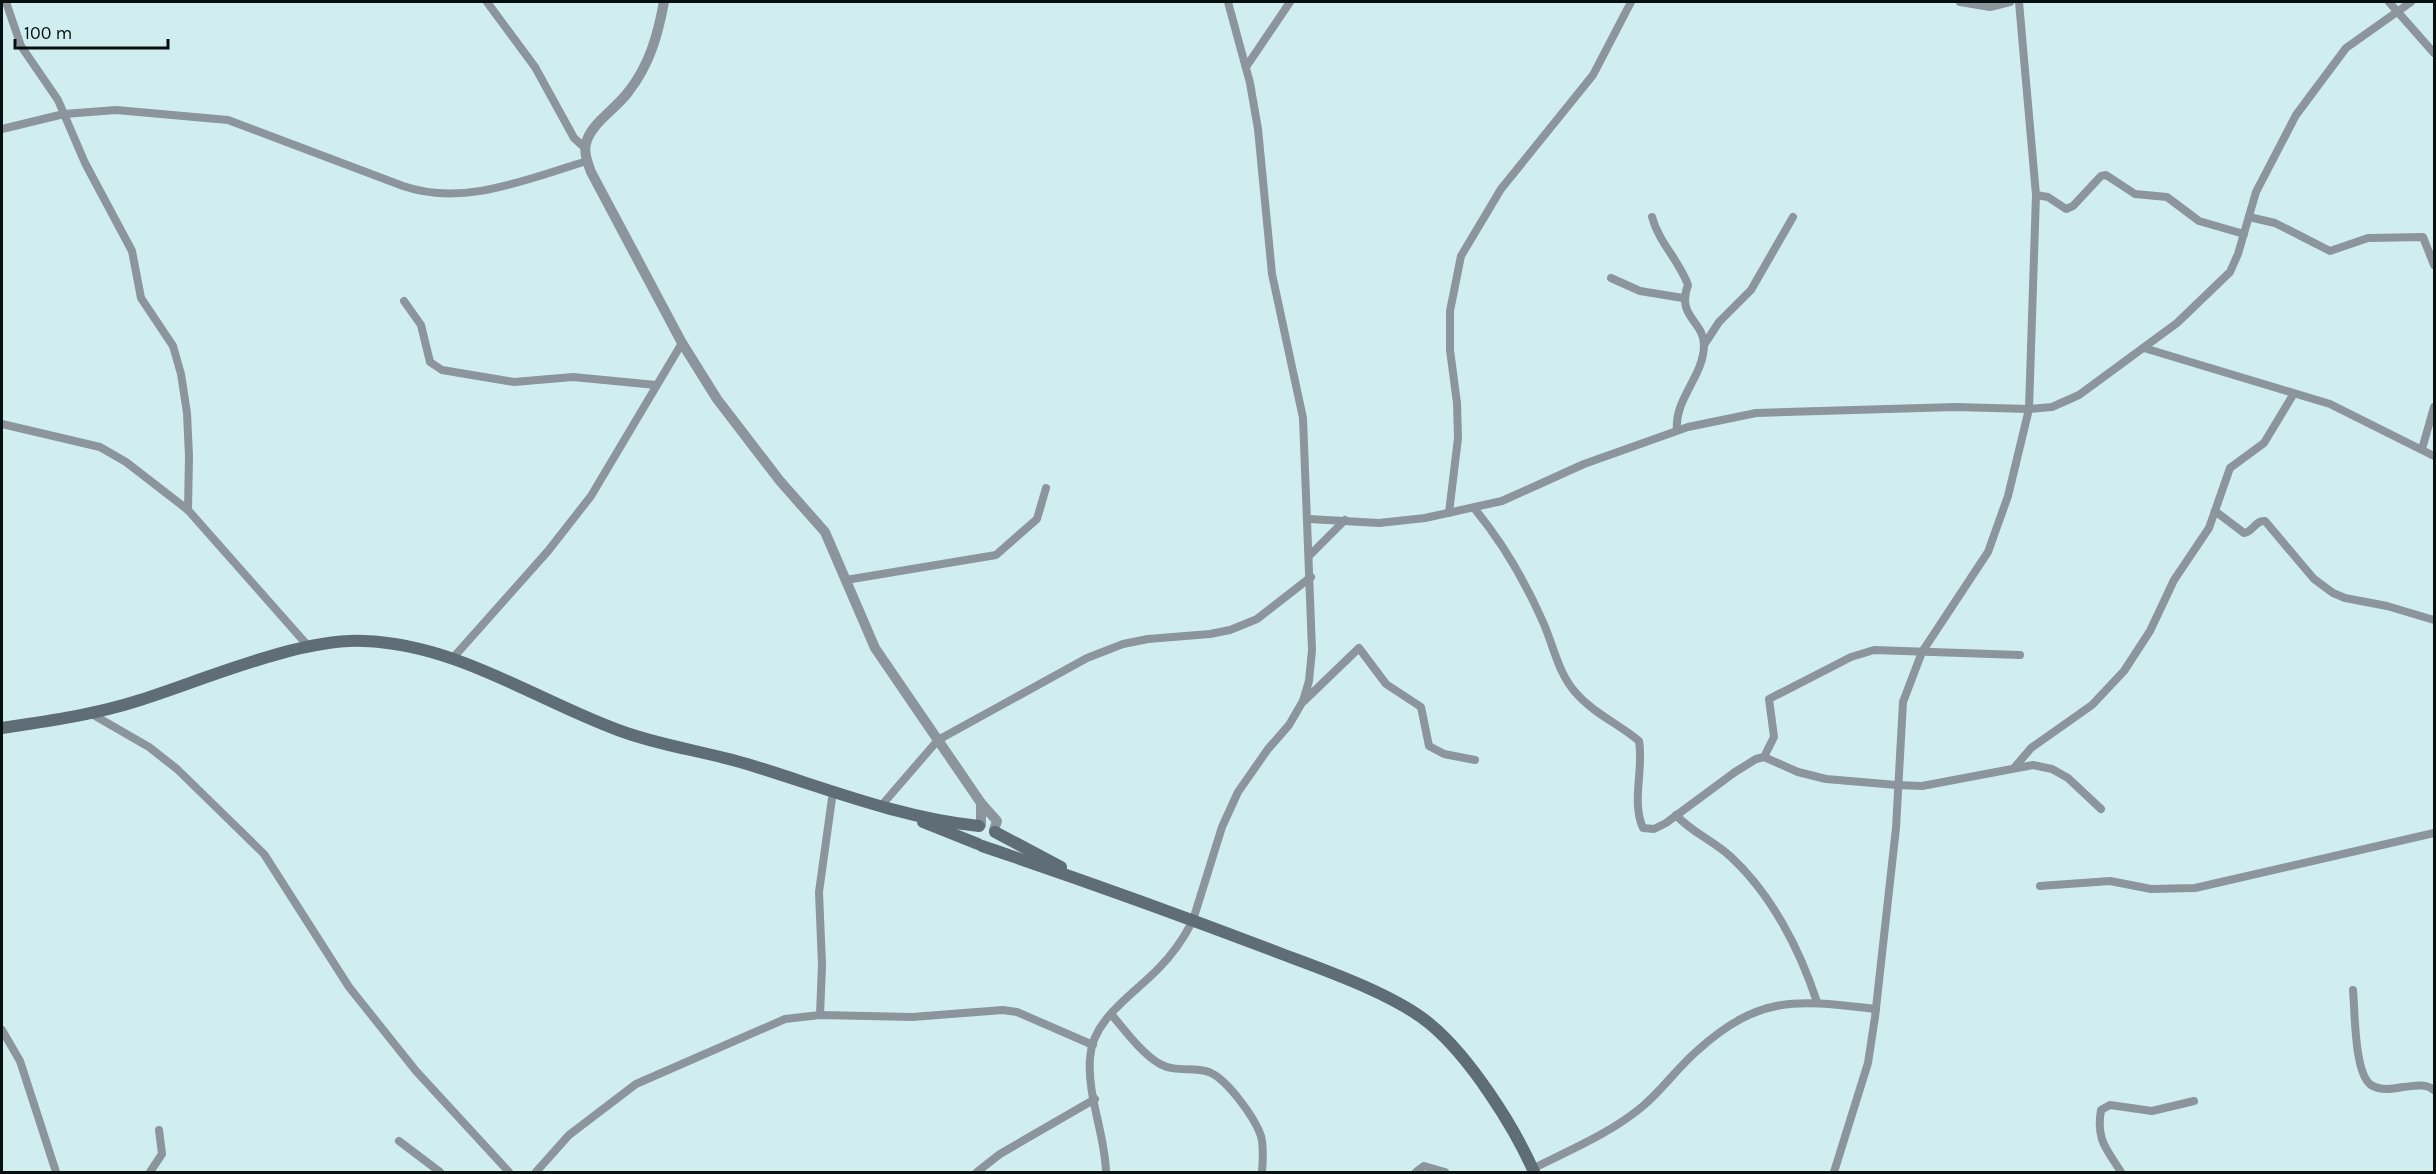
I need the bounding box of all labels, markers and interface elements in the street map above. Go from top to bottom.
scale bar [15,12,168,50]
text: 100 m [24,22,72,44]

